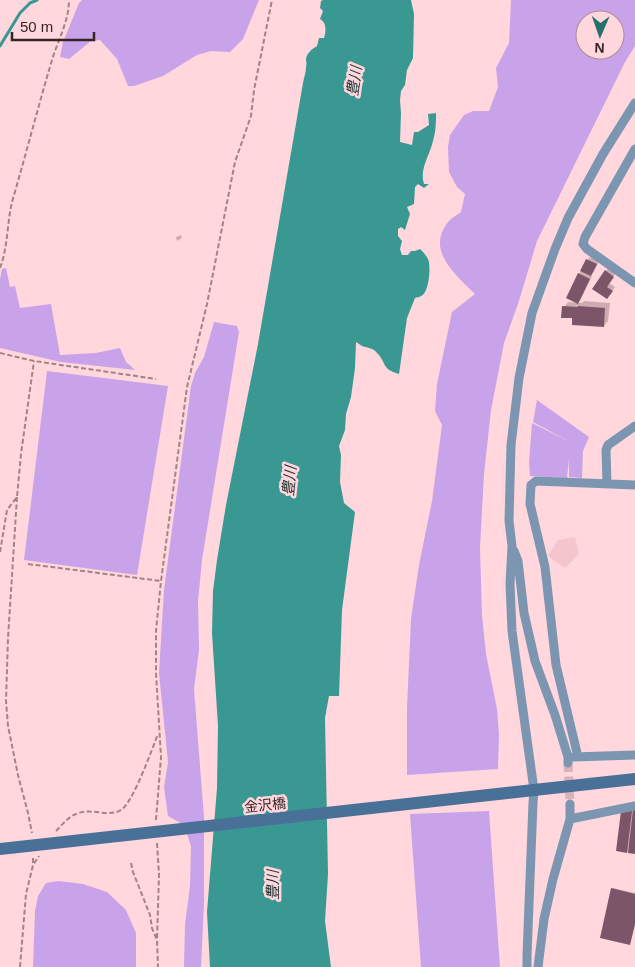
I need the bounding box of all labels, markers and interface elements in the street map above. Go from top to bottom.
scale bar [12,10,95,42]
north arrow [575,10,625,60]
text: 50 m [20,18,53,35]
text: N [594,40,605,56]
water label: 豊川 [343,63,365,97]
water label: 豊川 [279,463,299,497]
street label: 金沢橋 [243,795,287,815]
water label: 豊川 [264,868,281,900]

